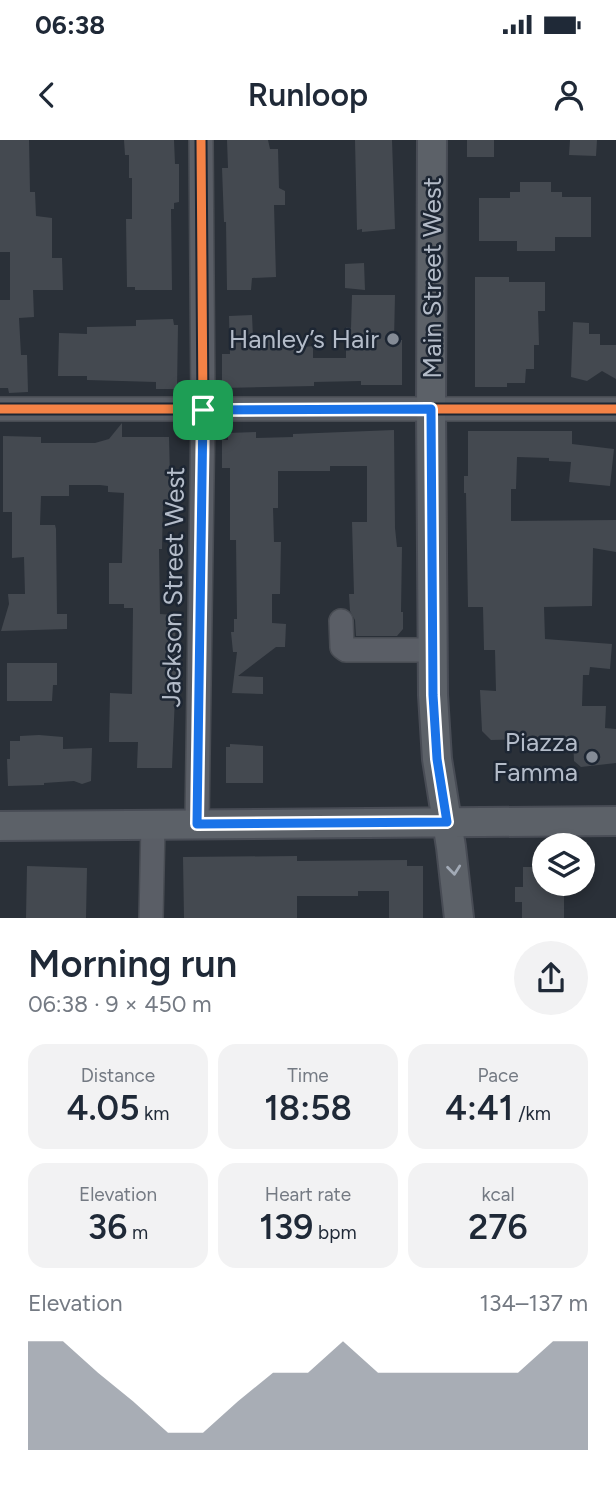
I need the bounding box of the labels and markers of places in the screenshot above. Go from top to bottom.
place label: Hanley’s Hair [229,323,379,355]
marker: Hanley’s Hair [385,331,401,347]
pin [173,380,233,440]
place label: Piazza Famma [493,726,578,788]
marker: Piazza Famma [584,749,600,765]

